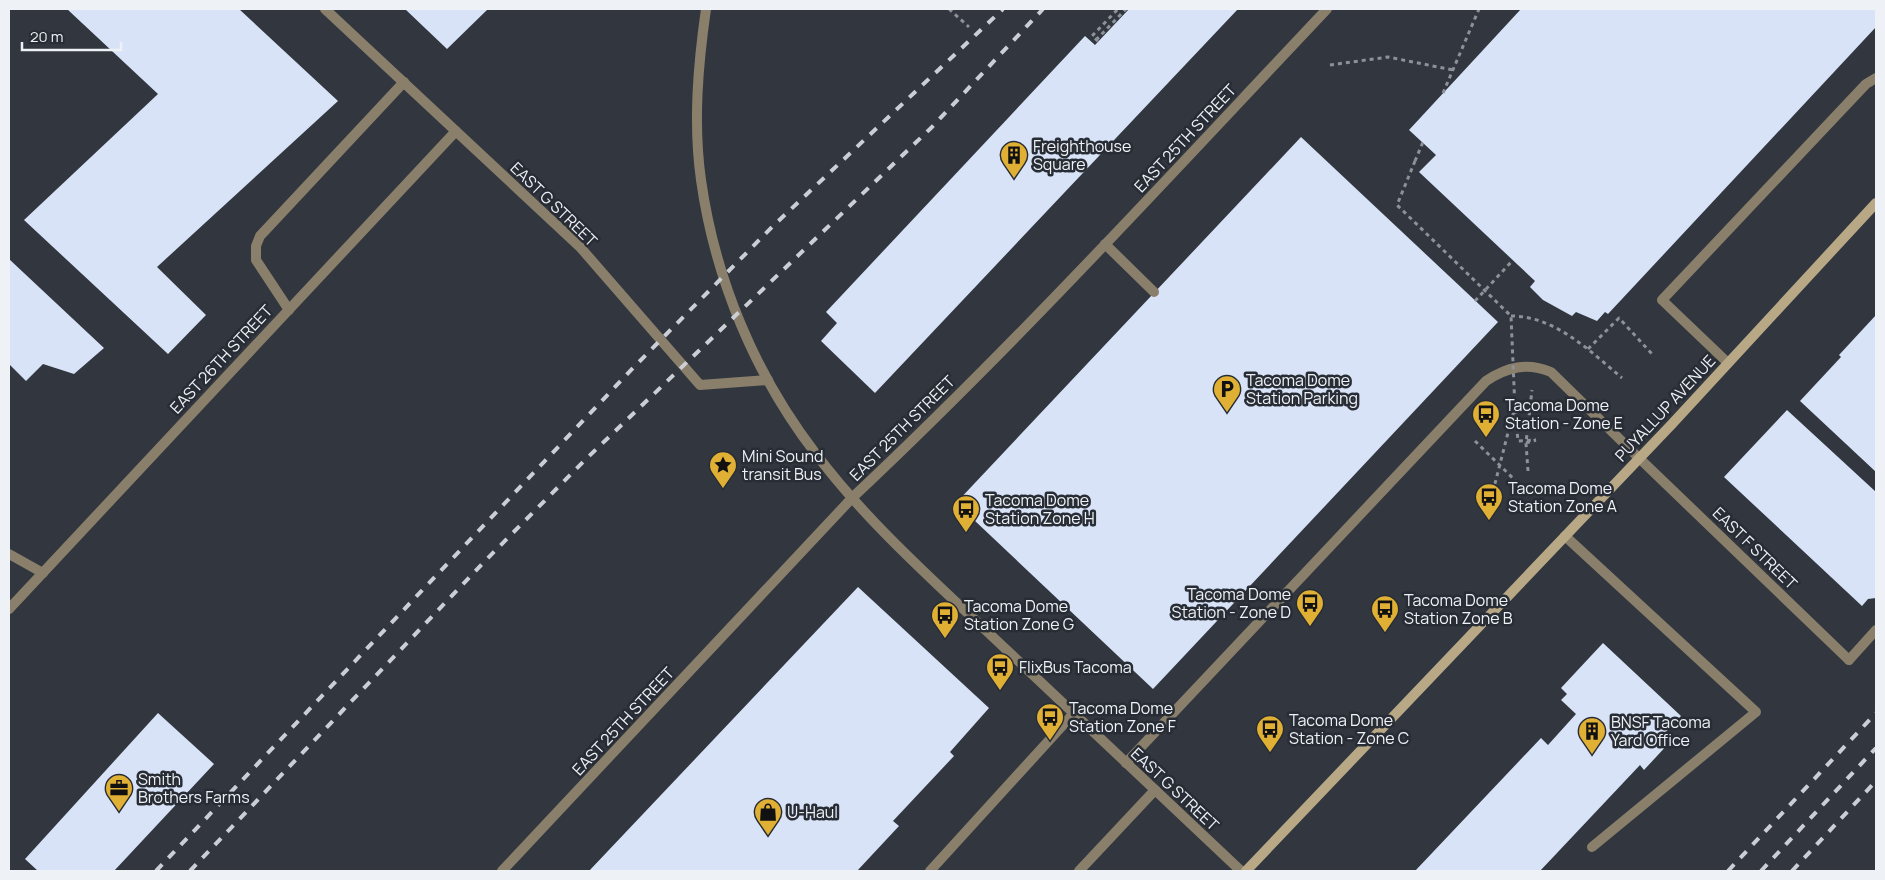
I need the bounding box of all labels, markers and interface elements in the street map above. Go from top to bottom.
scale bar [22,20,121,52]
text: 20 m [30,26,63,47]
street label: EAST 25TH STREET [1129,79,1241,197]
place label: Freighthouse Square [1033,135,1131,175]
building icon: Freighthouse Square [999,140,1029,179]
street label: EAST G STREET [506,157,603,251]
street label: EAST 26TH STREET [165,300,277,418]
street label: PUYALLUP AVENUE [1610,350,1720,466]
place label: Tacoma Dome Station Parking [1246,369,1358,409]
street label: EAST 25TH STREET [845,370,960,485]
parking icon: Tacoma Dome Station Parking [1212,374,1242,413]
place label: Tacoma Dome Station - Zone E [1505,394,1623,434]
bus stop icon: Tacoma Dome Station - Zone E [1471,399,1501,438]
place label: Mini Sound transit Bus [742,445,823,485]
place icon: Mini Sound transit Bus [708,450,738,489]
place label: Tacoma Dome Station Zone A [1508,477,1617,517]
bus stop icon: Tacoma Dome Station Zone A [1474,482,1504,521]
place label: Tacoma Dome Station Zone H [985,489,1095,529]
bus stop icon: Tacoma Dome Station Zone H [951,494,981,533]
street label: EAST F STREET [1708,502,1802,594]
place label: Tacoma Dome Station - Zone D [1172,583,1291,623]
bus stop icon: Tacoma Dome Station - Zone D [1295,588,1325,627]
place label: Tacoma Dome Station Zone B [1404,589,1513,629]
bus stop icon: Tacoma Dome Station Zone B [1370,594,1400,633]
place label: Tacoma Dome Station Zone G [964,595,1074,635]
bus stop icon: Tacoma Dome Station Zone G [930,600,960,639]
bus stop icon: FlixBus Tacoma [985,652,1015,691]
place label: FlixBus Tacoma [1019,656,1132,678]
street label: EAST 25TH STREET [567,662,679,780]
place label: Tacoma Dome Station Zone F [1069,697,1176,737]
bus stop icon: Tacoma Dome Station Zone F [1035,702,1065,741]
place label: Tacoma Dome Station - Zone C [1289,709,1409,749]
place label: BNSF Tacoma Yard Office [1611,711,1711,751]
bus stop icon: Tacoma Dome Station - Zone C [1255,714,1285,753]
building icon: BNSF Tacoma Yard Office [1577,716,1607,755]
street label: EAST G STREET [1126,742,1224,836]
place label: Smith Brothers Farms [138,768,250,808]
office icon: Smith Brothers Farms [104,773,134,812]
shop icon: U-Haul [753,797,783,836]
place label: U-Haul [787,801,838,823]

